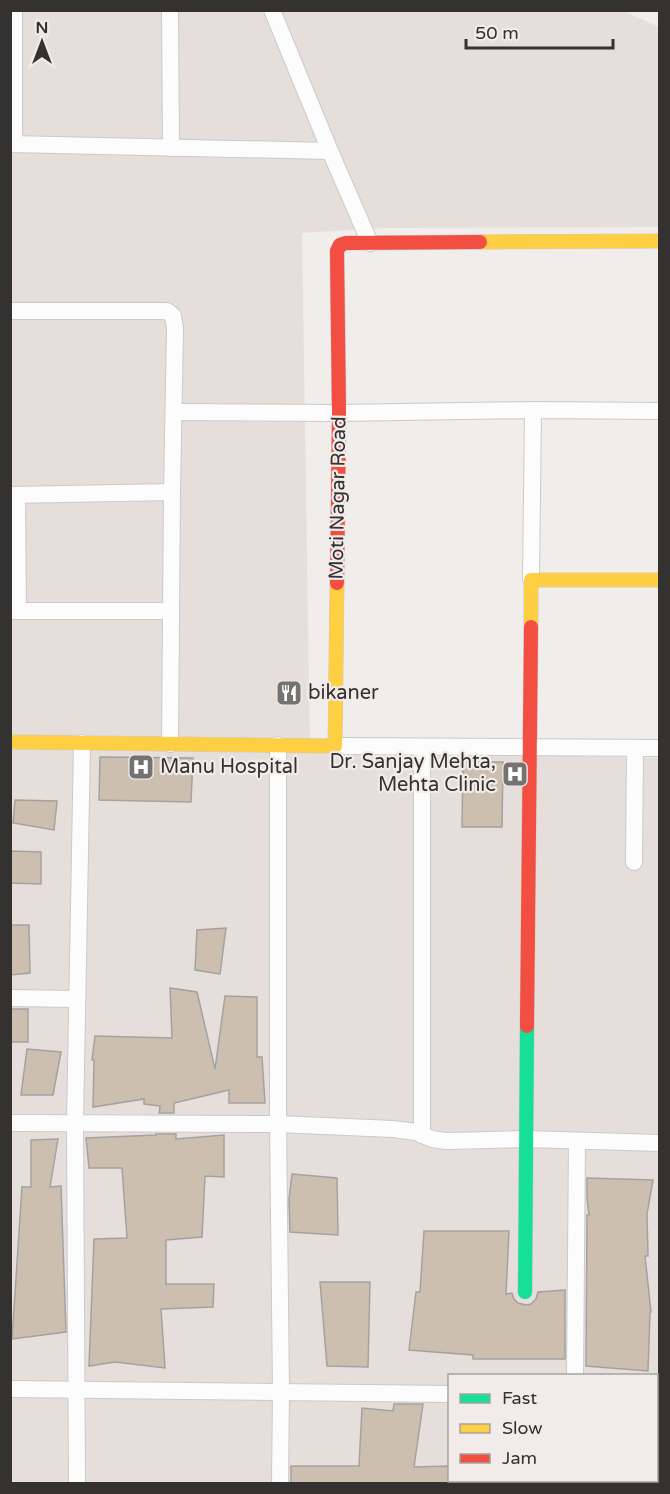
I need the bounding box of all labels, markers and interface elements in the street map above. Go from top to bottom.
north arrow [12,12,72,72]
scale bar [466,12,613,50]
text: N [36,18,48,38]
text: 50 m [475,22,519,44]
street label: Moti Nagar Road [325,416,351,580]
restaurant icon: bikaner [274,678,304,708]
place label: bikaner [308,681,379,705]
place label: Dr. Sanjay Mehta, Mehta Clinic [330,750,496,797]
hospital icon: Manu Hospital [126,752,156,782]
place label: Manu Hospital [160,755,298,779]
hospital icon: Dr. Sanjay Mehta, Mehta Clinic [500,759,530,789]
legend [448,1374,658,1482]
text: Fast [502,1387,537,1409]
text: Slow [502,1417,543,1439]
text: Jam [502,1447,537,1469]

